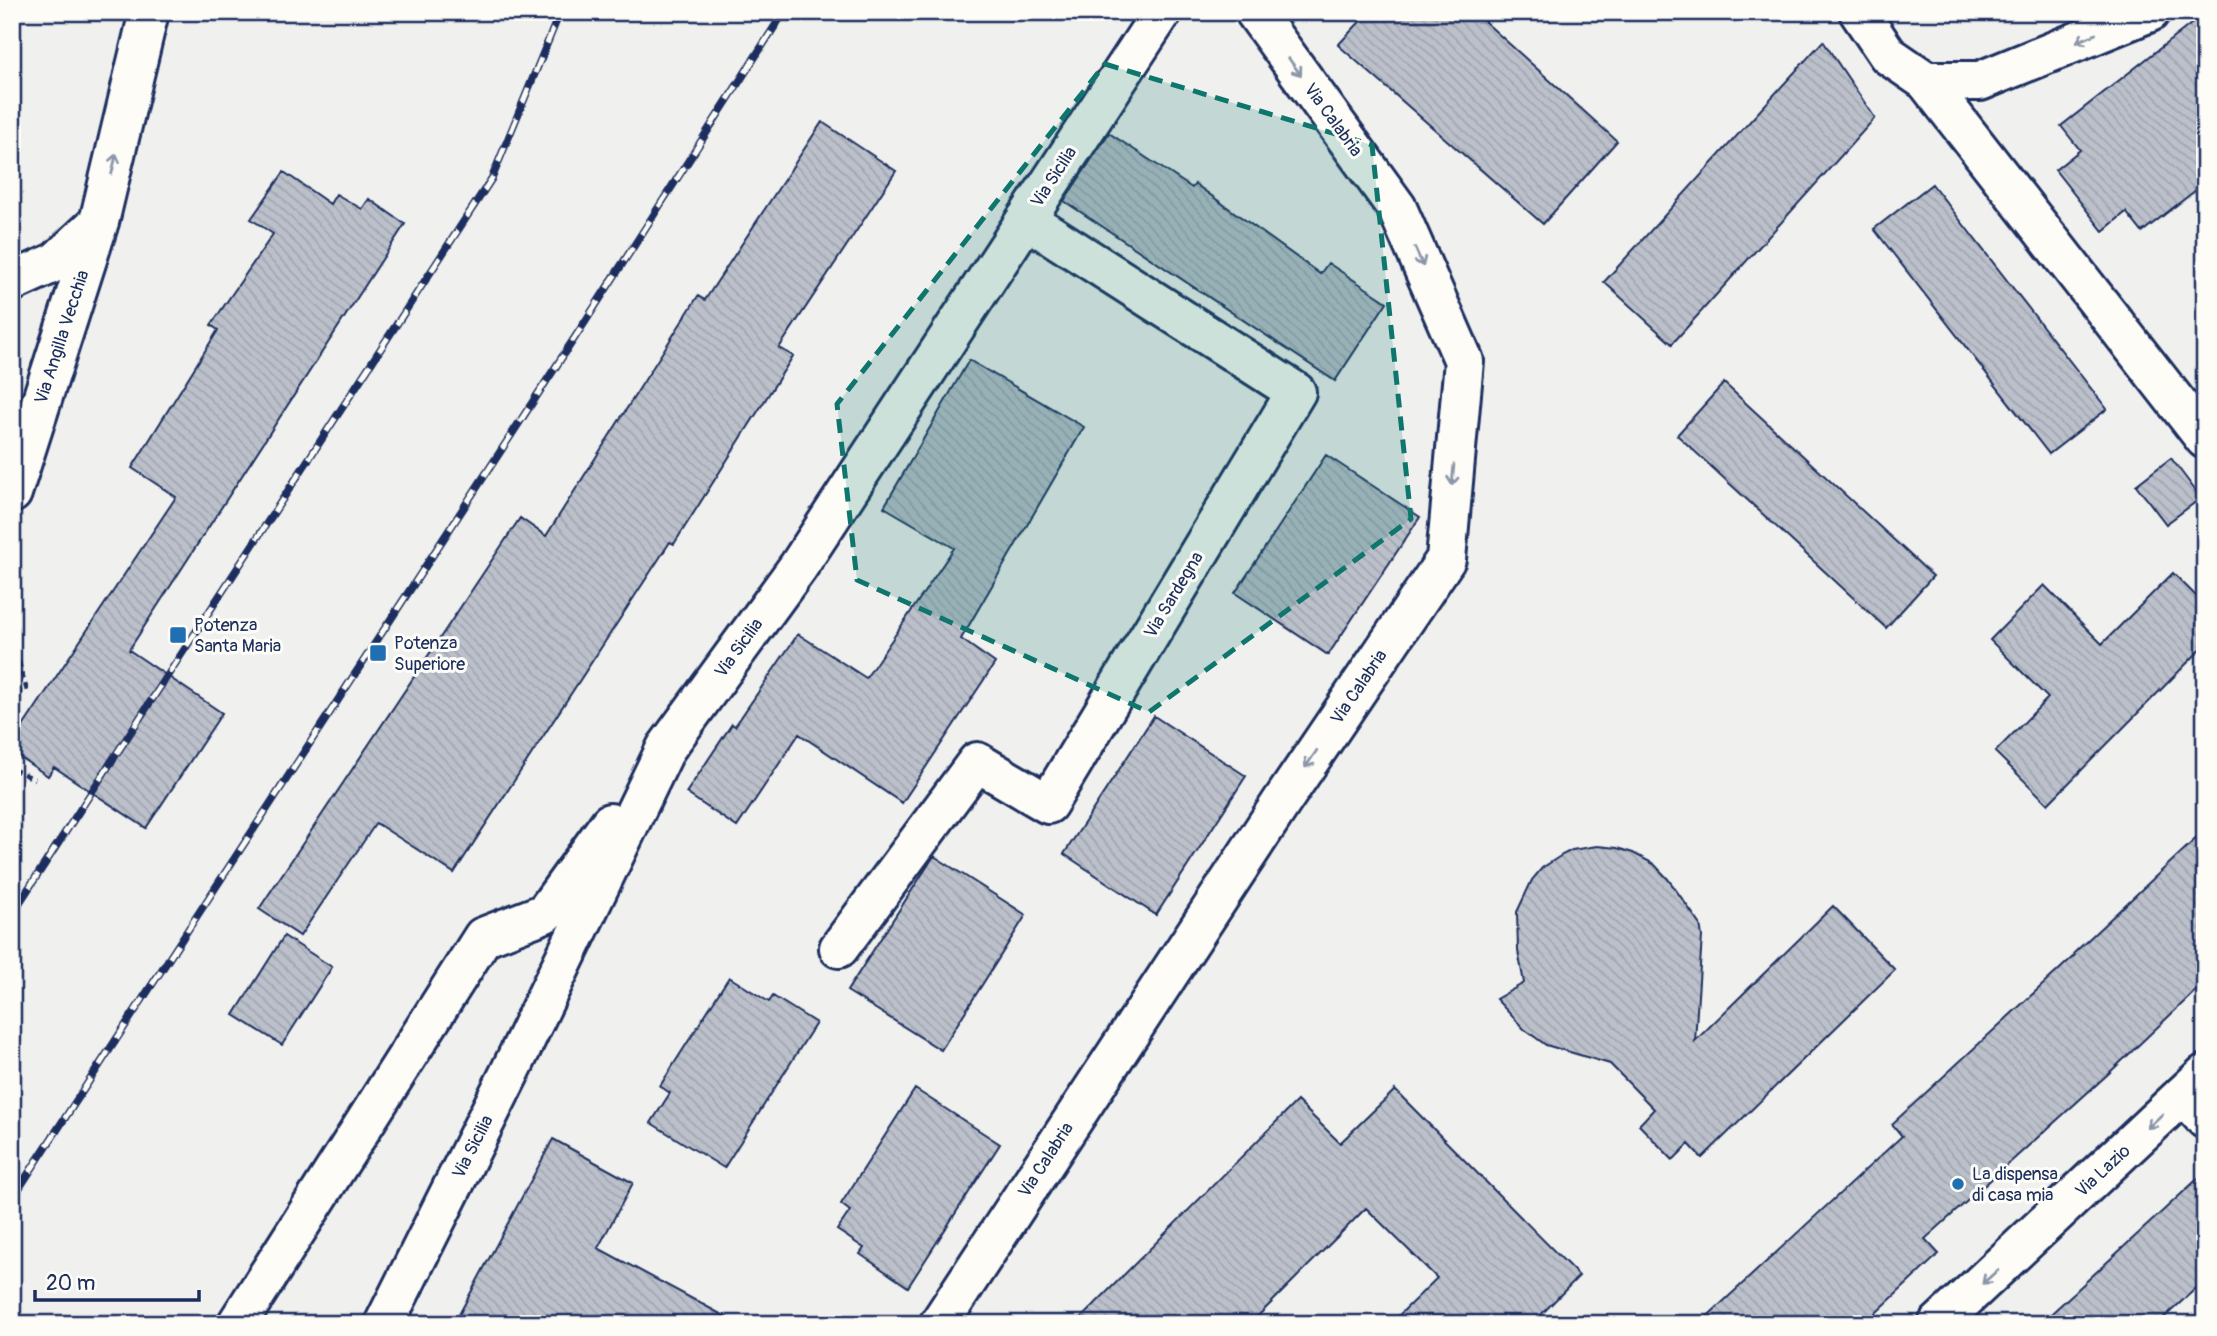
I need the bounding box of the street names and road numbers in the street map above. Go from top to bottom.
street label: Via Calabria [1299,79,1367,161]
street label: Via Sicilia [1026,142,1082,212]
street label: Via Angilla Vecchia [30,267,94,407]
street label: Via Sardegna [1139,548,1209,642]
street label: Via Sicilia [710,614,768,682]
street label: Via Calabria [1326,645,1392,729]
street label: Via Sicilia [447,1111,499,1183]
street label: Via Calabria [1013,1118,1079,1202]
street label: Via Lazio [2071,1140,2136,1202]

